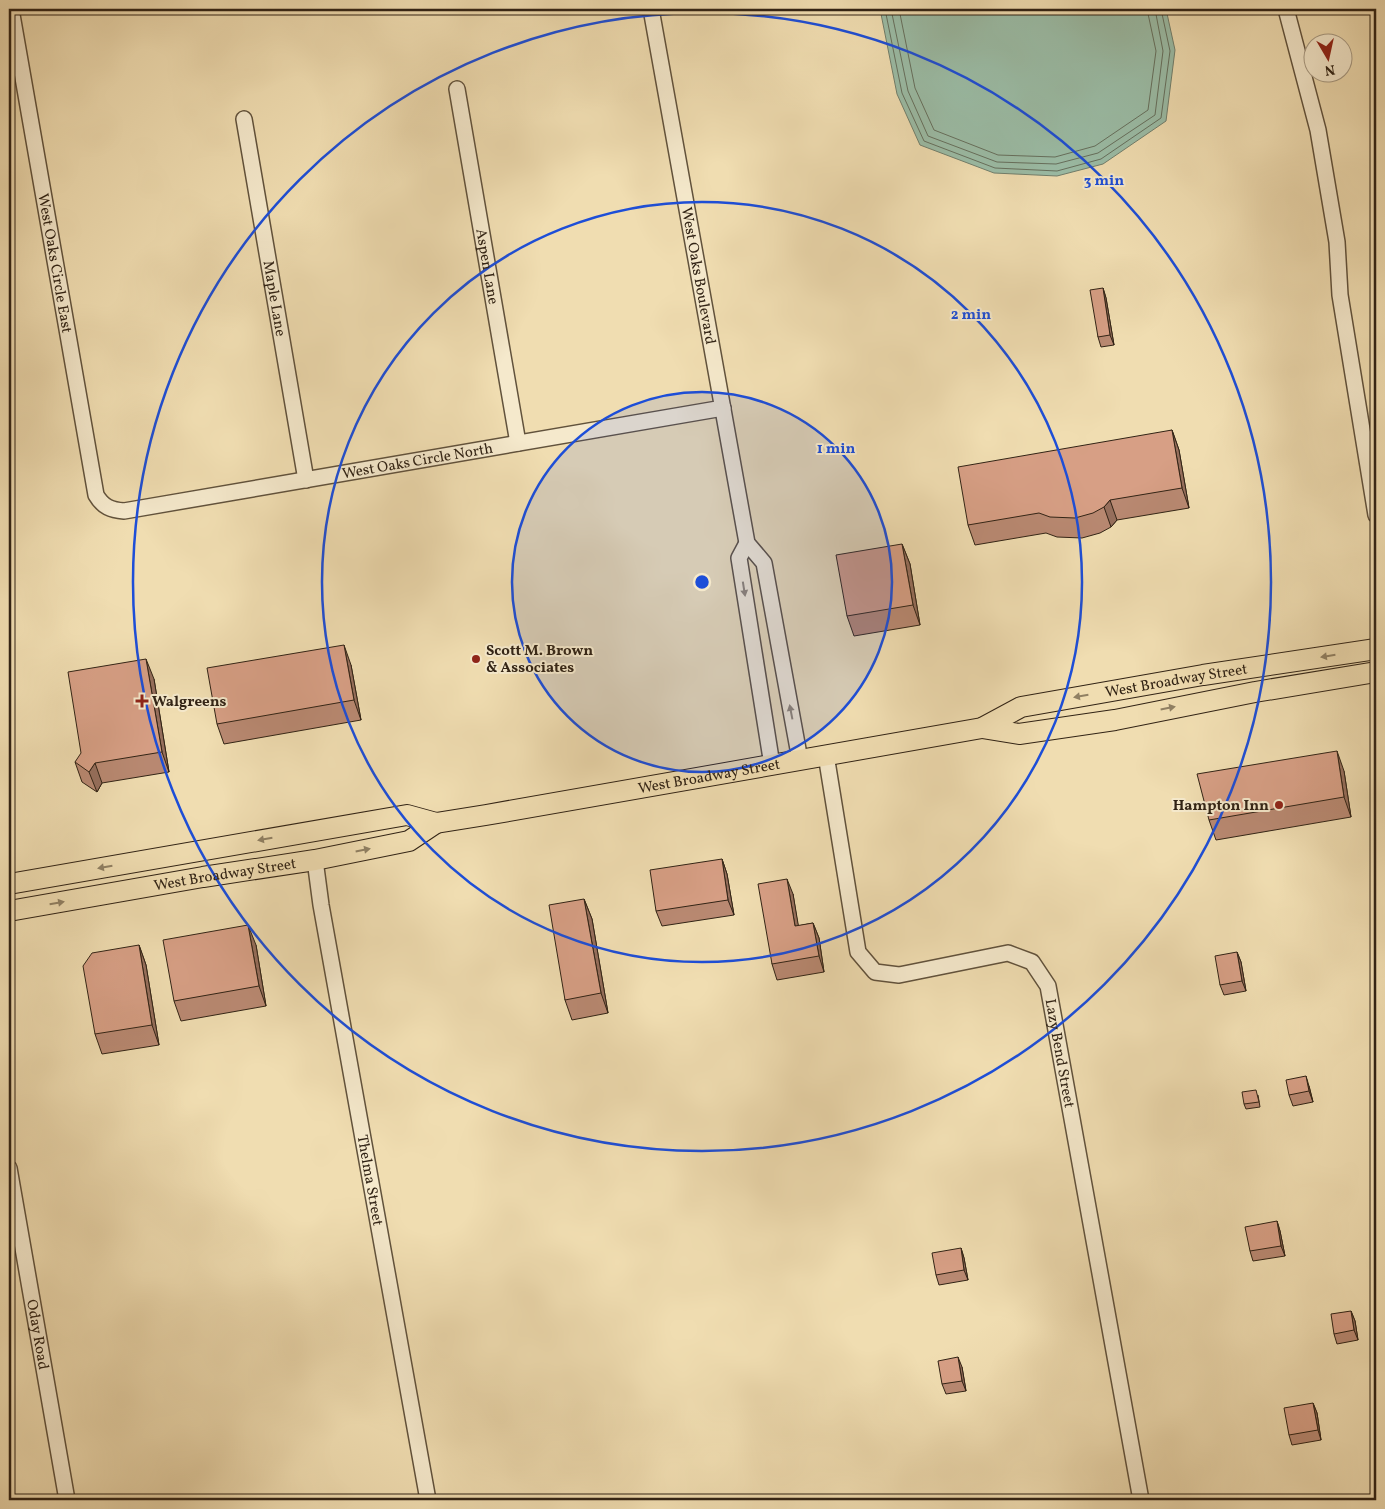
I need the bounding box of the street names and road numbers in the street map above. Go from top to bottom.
street label: West Oaks Circle East [31,192,77,335]
street label: West Oaks Boulevard [675,206,720,346]
street label: Aspen Lane [469,227,503,306]
street label: Maple Lane [257,259,290,338]
street label: West Oaks Circle North [341,439,495,485]
street label: West Broadway Street [1104,659,1249,704]
street label: West Broadway Street [636,755,782,800]
street label: West Broadway Street [152,854,298,897]
street label: Lazy Bend Street [1039,997,1079,1110]
street label: Thelma Street [351,1133,388,1228]
street label: Oday Road [20,1298,53,1372]

